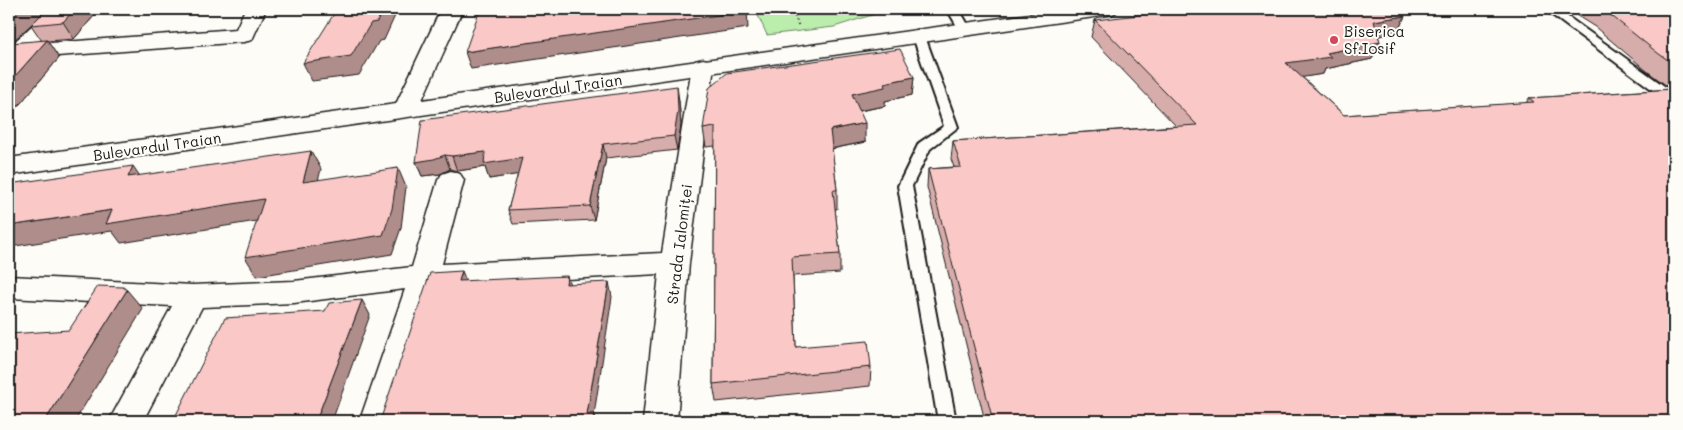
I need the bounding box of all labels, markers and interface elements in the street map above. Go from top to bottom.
place label: Biserica Sf.Iosif [1344,21,1405,58]
marker: Biserica Sf.Iosif [1328,34,1340,46]
street label: Bulevardul Traian [493,69,623,107]
street label: Bulevardul Traian [92,127,222,165]
street label: Strada Ialomiței [662,183,697,305]

